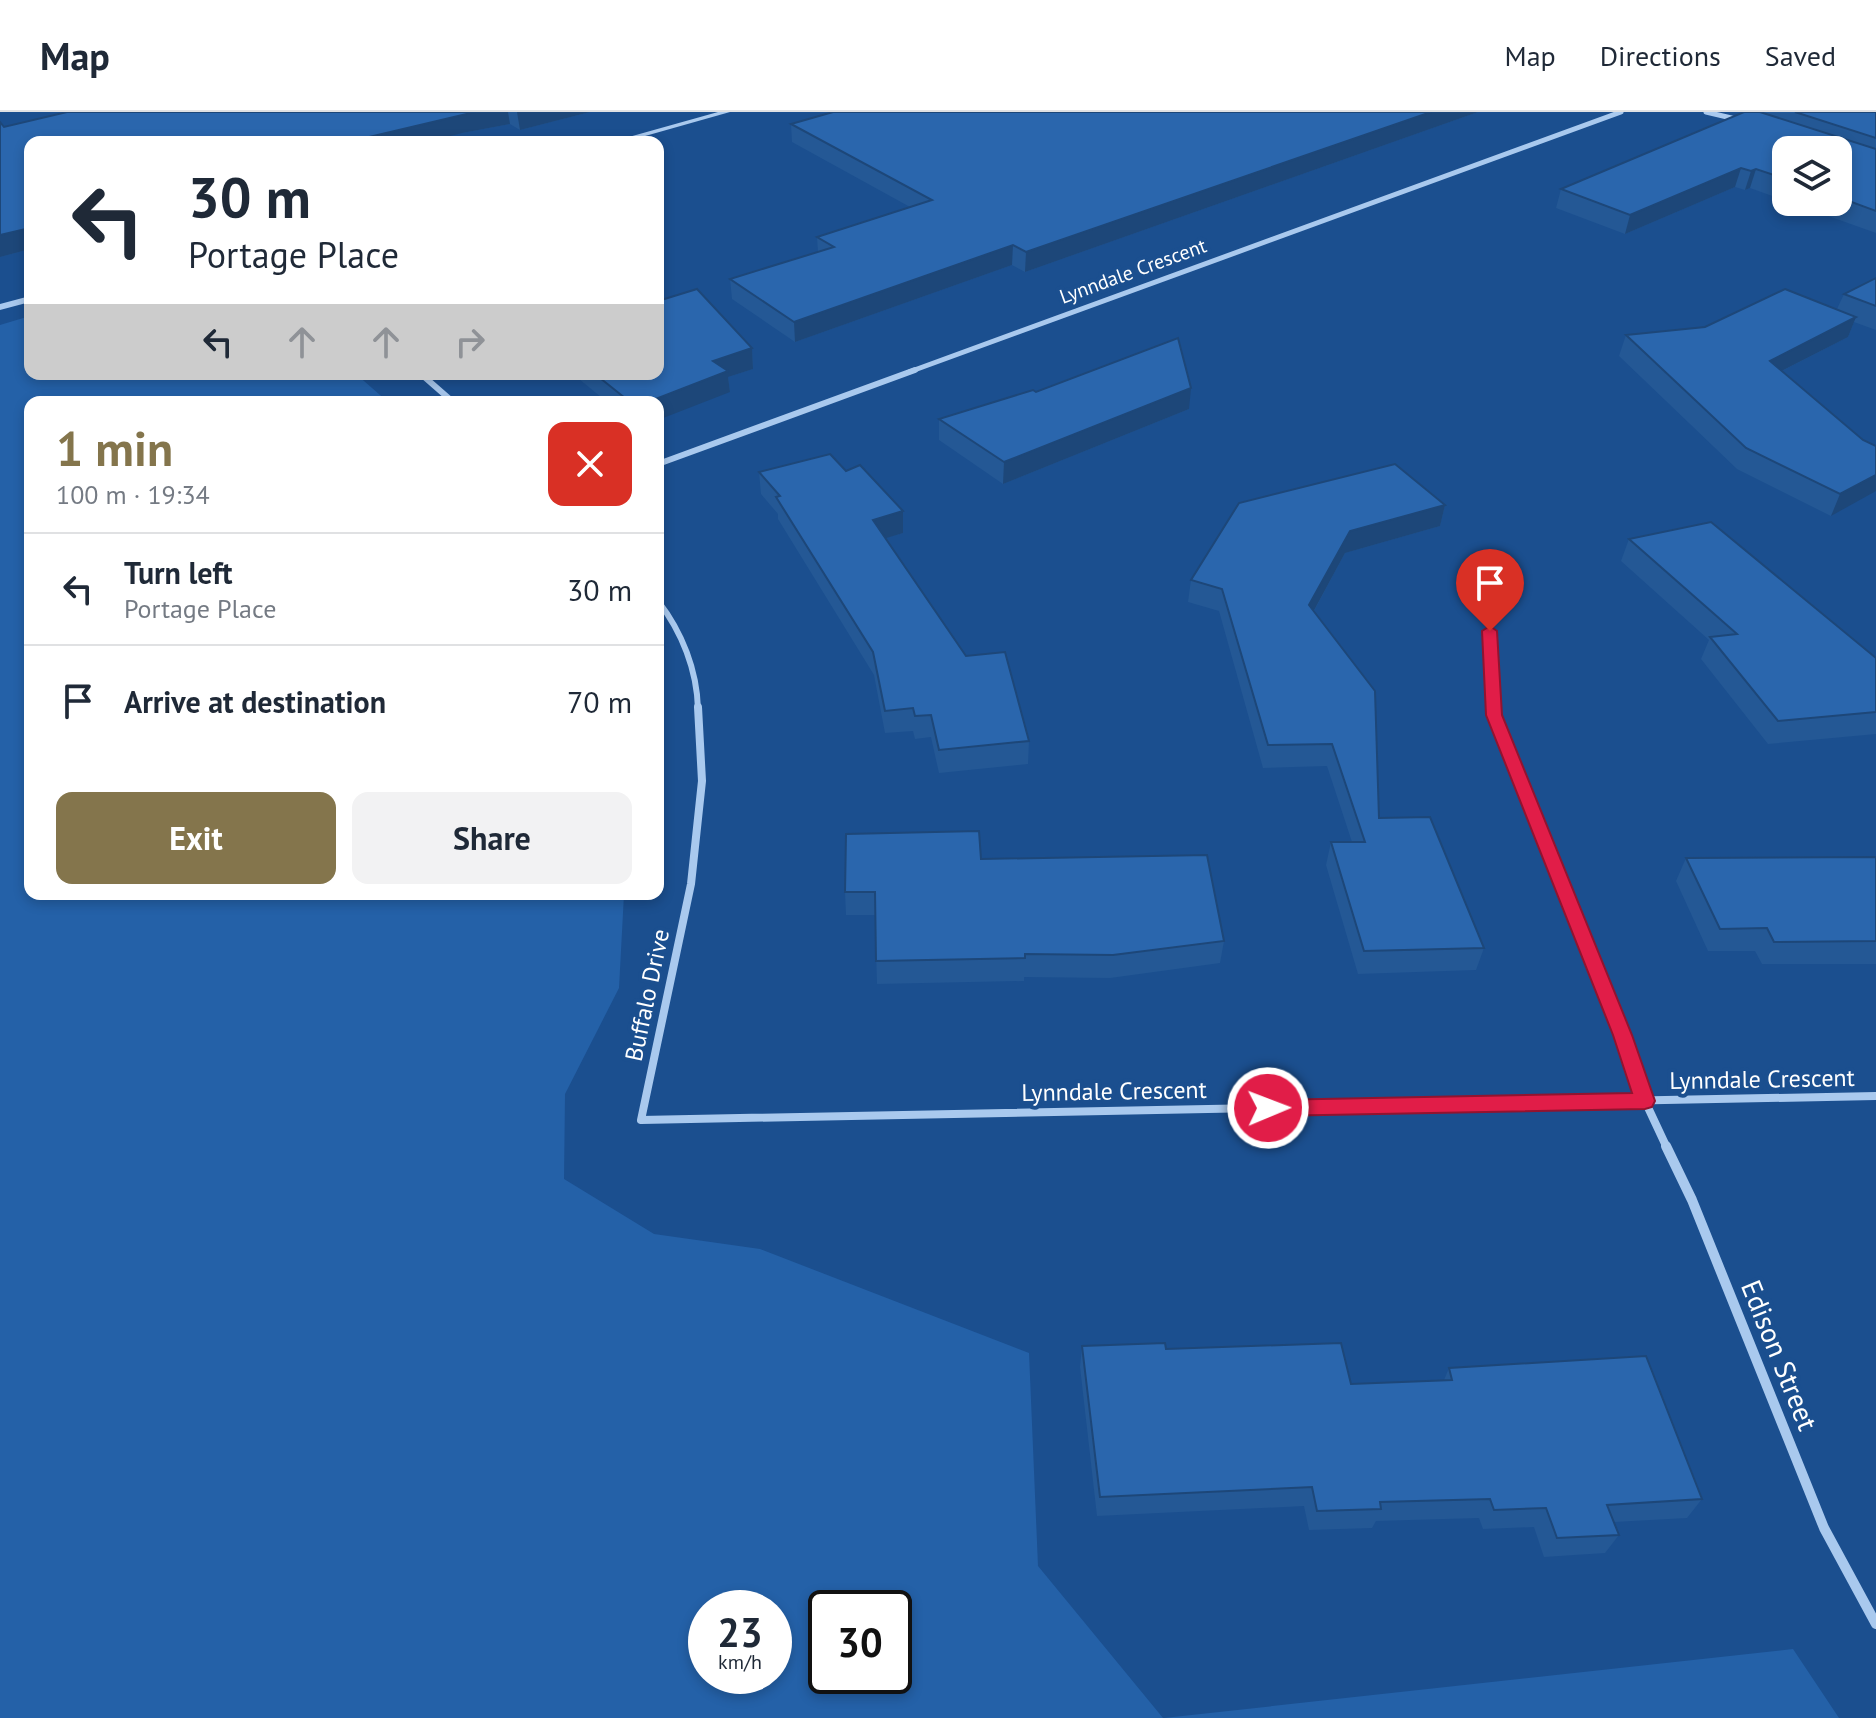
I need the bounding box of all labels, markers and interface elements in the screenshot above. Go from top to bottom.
text: Map [40,31,110,80]
text: Map [1505,37,1556,74]
text: Directions [1600,37,1721,74]
text: Saved [1765,37,1836,74]
map controls [1772,136,1852,216]
button: layers [1772,136,1852,216]
text: 30 m [188,161,311,233]
icon: left [56,168,160,272]
text: Portage Place [188,231,399,278]
street label: Lynndale Crescent [1056,232,1210,310]
icon: left [196,320,240,364]
icon: ahead [280,320,324,364]
icon: ahead [364,320,408,364]
icon: right [448,320,492,364]
text: 1 min [56,417,173,479]
button: close [548,422,632,506]
text: 100 m · 19:34 [56,478,210,511]
pin [1456,549,1524,631]
text: Turn left [124,553,232,592]
icon: arrive [1468,561,1512,605]
icon: left [56,567,100,611]
text: 30 m [567,570,632,609]
text: Portage Place [124,592,276,625]
icon: arrive [56,679,100,723]
text: Arrive at destination [124,682,386,721]
text: 70 m [567,682,632,721]
button: Exit [56,792,336,884]
button: Share [352,792,632,884]
street label: Buffalo Drive [618,926,676,1064]
street label: Lynndale Crescent [1669,1062,1855,1096]
position arrow [1226,1066,1310,1150]
street label: Lynndale Crescent [1021,1074,1207,1108]
street label: Edison Street [1733,1275,1827,1436]
speed limit sign: 30 [808,1590,912,1694]
text: 23 [717,1606,763,1658]
text: km/h [718,1649,762,1675]

